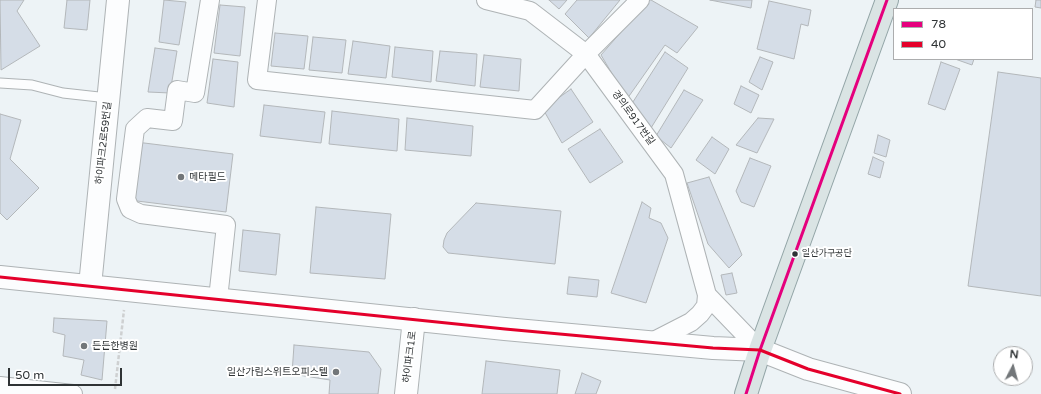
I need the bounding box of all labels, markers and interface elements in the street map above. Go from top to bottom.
legend [893,8,1033,60]
text: 78 [931,17,946,31]
text: 40 [931,37,946,51]
street label: 경의로917번길 [609,88,657,148]
street label: 하이파크2로59번길 [94,101,114,185]
place label: 메타필드 [189,171,226,183]
marker: 메타필드 [176,172,186,182]
marker: 일산가구공단 [790,249,800,259]
place label: 일산가구공단 [802,249,852,259]
street label: 하이파크1로 [401,330,419,384]
place label: 든든한병원 [92,340,138,352]
marker: 든든한병원 [79,341,89,351]
north arrow [993,346,1033,386]
text: N [1009,348,1019,361]
scale bar [10,360,124,386]
place label: 일산가림스위트오피스텔 [227,366,328,378]
marker: 일산가림스위트오피스텔 [331,367,341,377]
text: 50 m [15,368,44,382]

